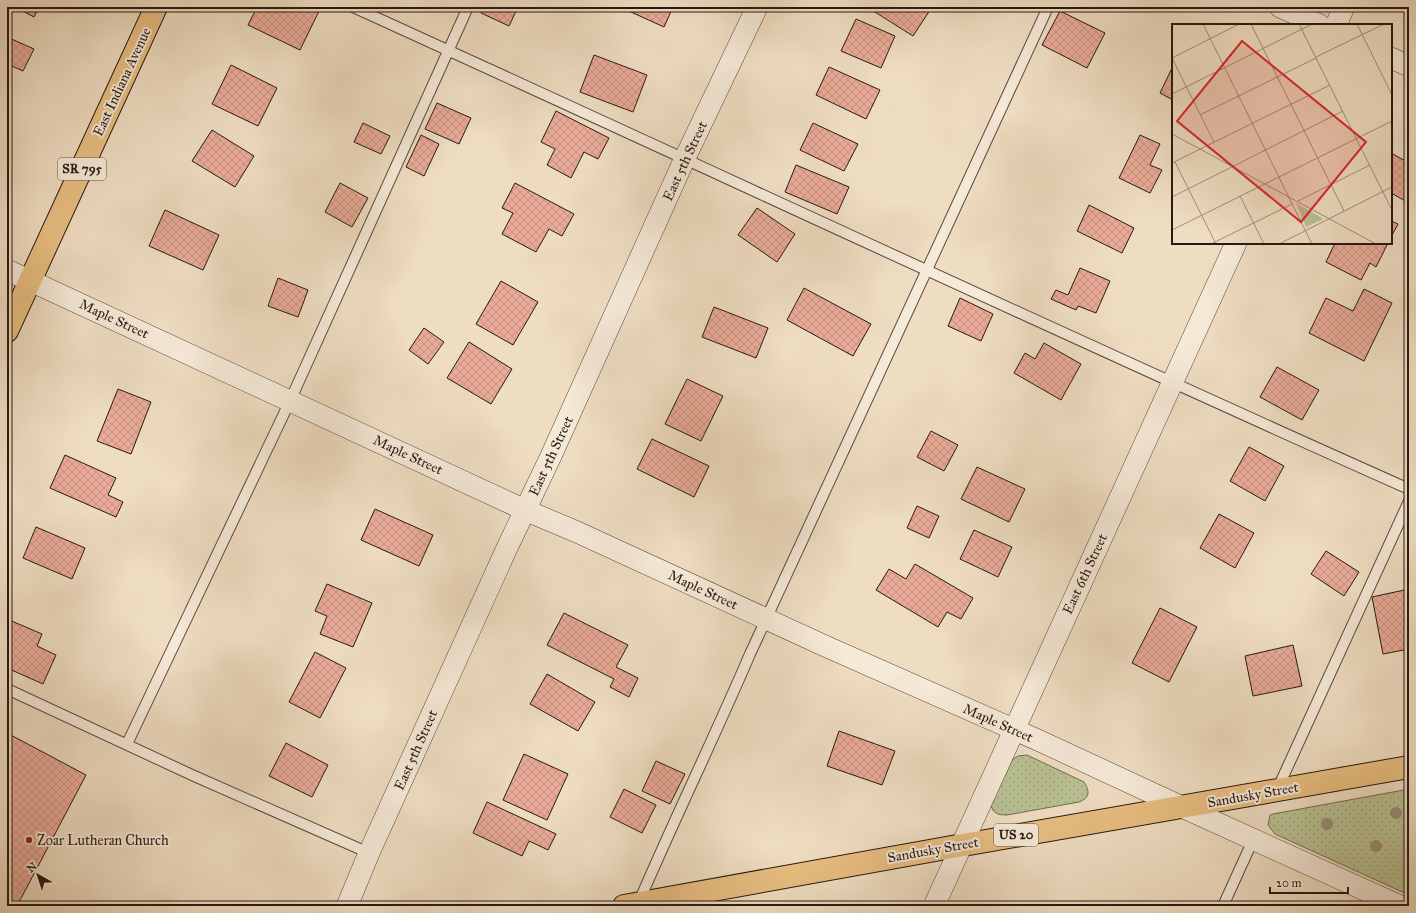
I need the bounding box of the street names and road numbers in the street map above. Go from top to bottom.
street label: East Indiana Avenue [89,25,155,139]
street label: East 5th Street [659,118,711,204]
road number: SR 795 [58,158,106,180]
street label: Maple Street [77,296,151,342]
street label: East 5th Street [525,413,577,499]
street label: Maple Street [371,432,445,478]
street label: East 6th Street [1059,531,1111,617]
street label: Maple Street [666,567,740,613]
street label: Maple Street [960,700,1036,746]
street label: East 5th Street [391,707,441,793]
street label: Sandusky Street [1206,779,1300,811]
road number: US 20 [994,824,1038,846]
street label: Sandusky Street [886,834,980,866]

